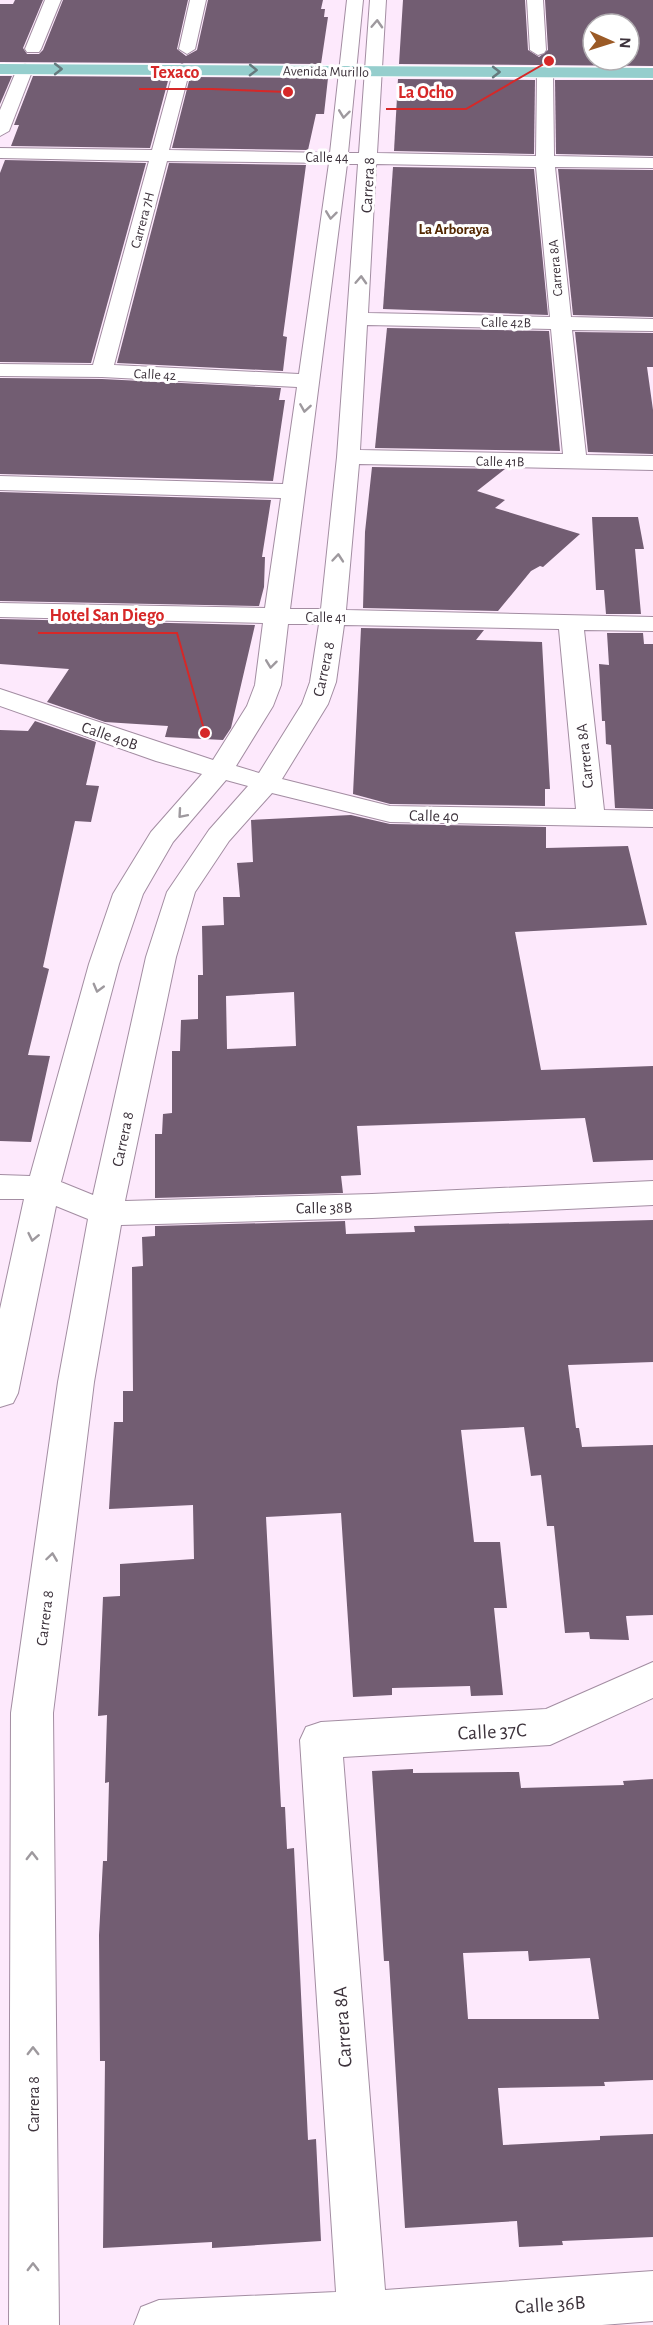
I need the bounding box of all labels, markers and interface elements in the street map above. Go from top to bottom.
north arrow [581,12,641,72]
one-way arrow [370,20,383,29]
text: N [617,37,633,49]
callout: Texaco [139,53,212,89]
one-way arrow [54,63,63,75]
text: Texaco [151,64,200,82]
one-way arrow [249,64,258,76]
street label: Avenida Murillo [283,64,369,80]
one-way arrow [491,66,500,78]
callout: La Ocho [386,73,466,109]
text: La Ocho [398,84,454,102]
one-way arrow [338,109,350,119]
street label: Calle 44 [306,151,349,165]
street label: Carrera 8 [359,157,377,213]
street label: Carrera 7H [129,191,157,250]
one-way arrow [325,210,338,219]
district label: La Arboraya [418,222,490,237]
street label: Carrera 8A [547,239,565,297]
one-way arrow [354,276,367,285]
street label: Calle 42B [481,316,531,330]
street label: Calle 42 [133,367,177,383]
one-way arrow [300,403,312,413]
street label: Calle 41B [476,455,524,469]
one-way arrow [331,554,344,563]
callout: Hotel San Diego [38,597,177,633]
text: Hotel San Diego [50,607,165,625]
street label: Calle 41 [306,611,346,625]
street label: Carrera 8 [310,640,338,698]
one-way arrow [265,659,278,668]
street label: Calle 40B [79,719,140,753]
street label: Carrera 8A [574,723,596,789]
one-way arrow [178,807,189,818]
street label: Calle 40 [409,808,459,824]
one-way arrow [92,982,105,992]
street label: Carrera 8 [109,1110,137,1168]
street label: Calle 38B [296,1200,352,1216]
one-way arrow [27,1232,40,1242]
one-way arrow [45,1552,58,1561]
street label: Carrera 8 [34,1589,56,1647]
street label: Calle 37C [457,1720,527,1744]
one-way arrow [26,1851,38,1860]
street label: Carrera 8A [330,1985,356,2068]
one-way arrow [27,2046,39,2055]
street label: Carrera 8 [26,2076,42,2132]
one-way arrow [27,2262,39,2271]
street label: Calle 36B [514,2293,586,2317]

